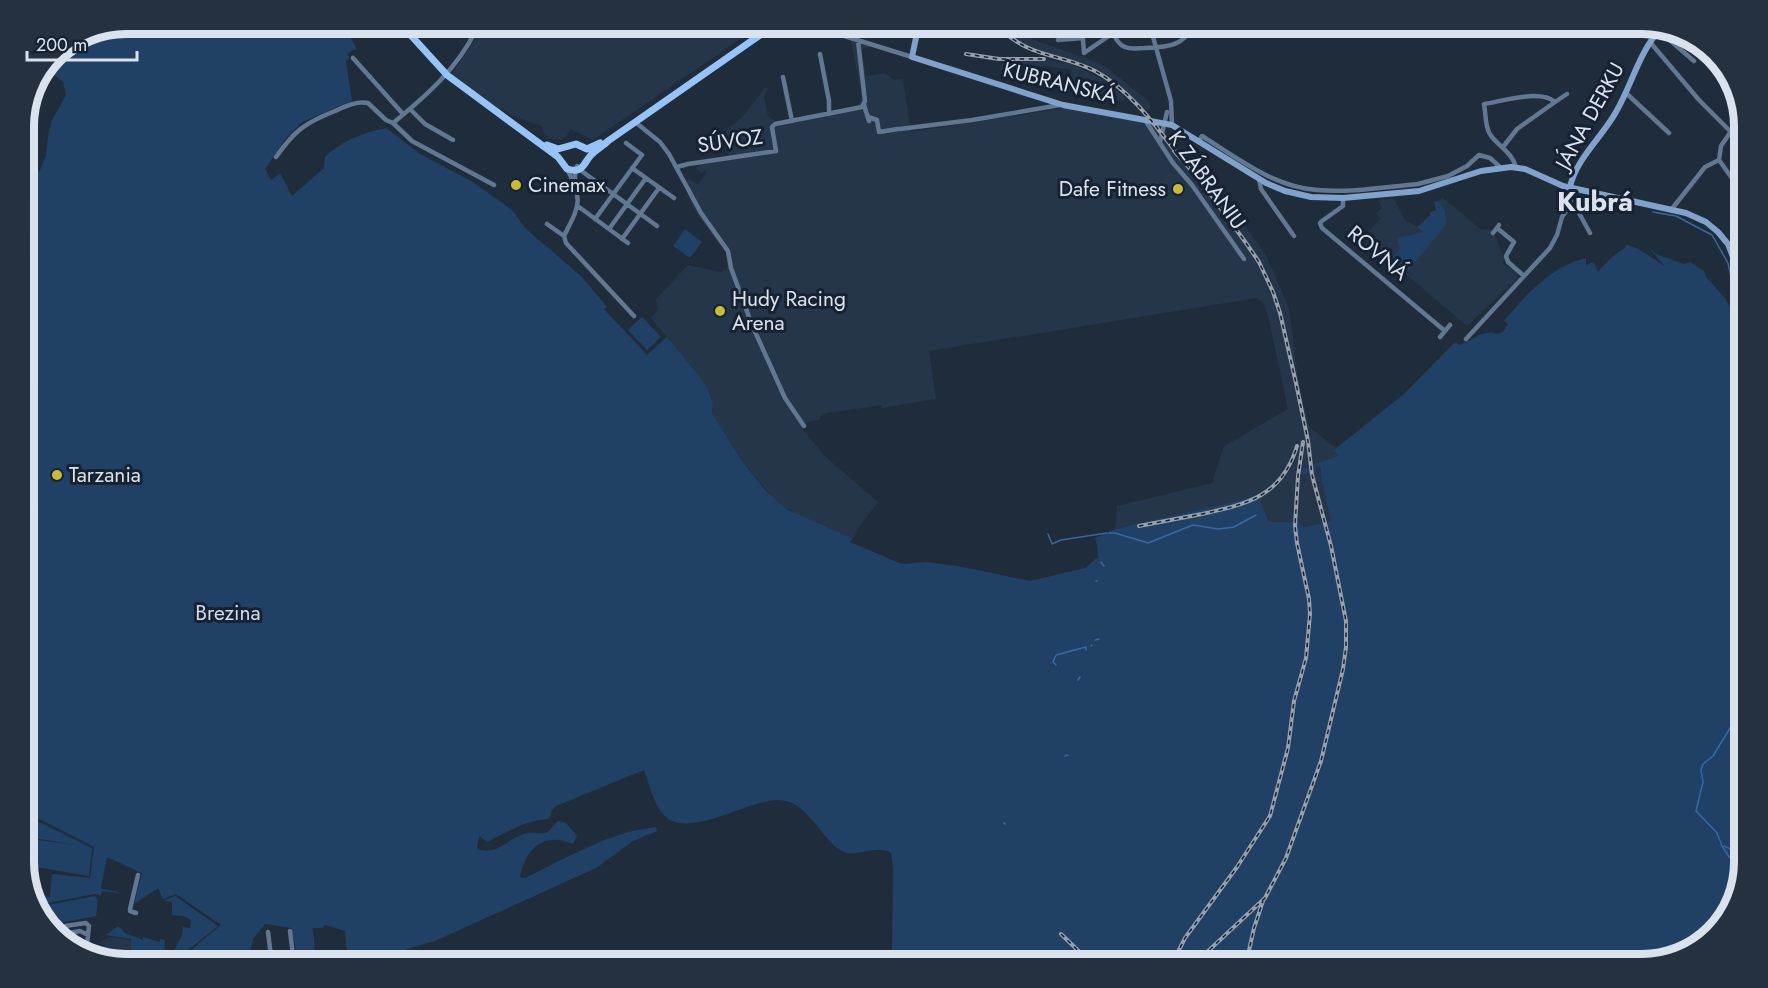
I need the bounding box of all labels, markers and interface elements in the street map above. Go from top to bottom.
scale bar [27,24,136,62]
text: 200 m [36,32,87,58]
street label: KUBRANSKÁ [1000,54,1120,112]
street label: JÁNA DERKU [1547,57,1632,177]
street label: SÚVOZ [695,122,765,160]
street label: K ZÁBRANIU [1161,125,1253,235]
place label: Cinemax [528,170,605,200]
place label: Dafe Fitness [1059,174,1166,204]
marker: Cinemax [509,178,523,192]
marker: Dafe Fitness [1171,182,1185,196]
district label: Kubrá [1557,182,1633,221]
street label: ROVNÁ [1341,218,1415,288]
place label: Hudy Racing Arena [732,284,846,338]
marker: Hudy Racing Arena [713,304,727,318]
place label: Tarzania [69,460,141,490]
marker: Tarzania [50,468,64,482]
park label: Brezina [195,598,261,628]

